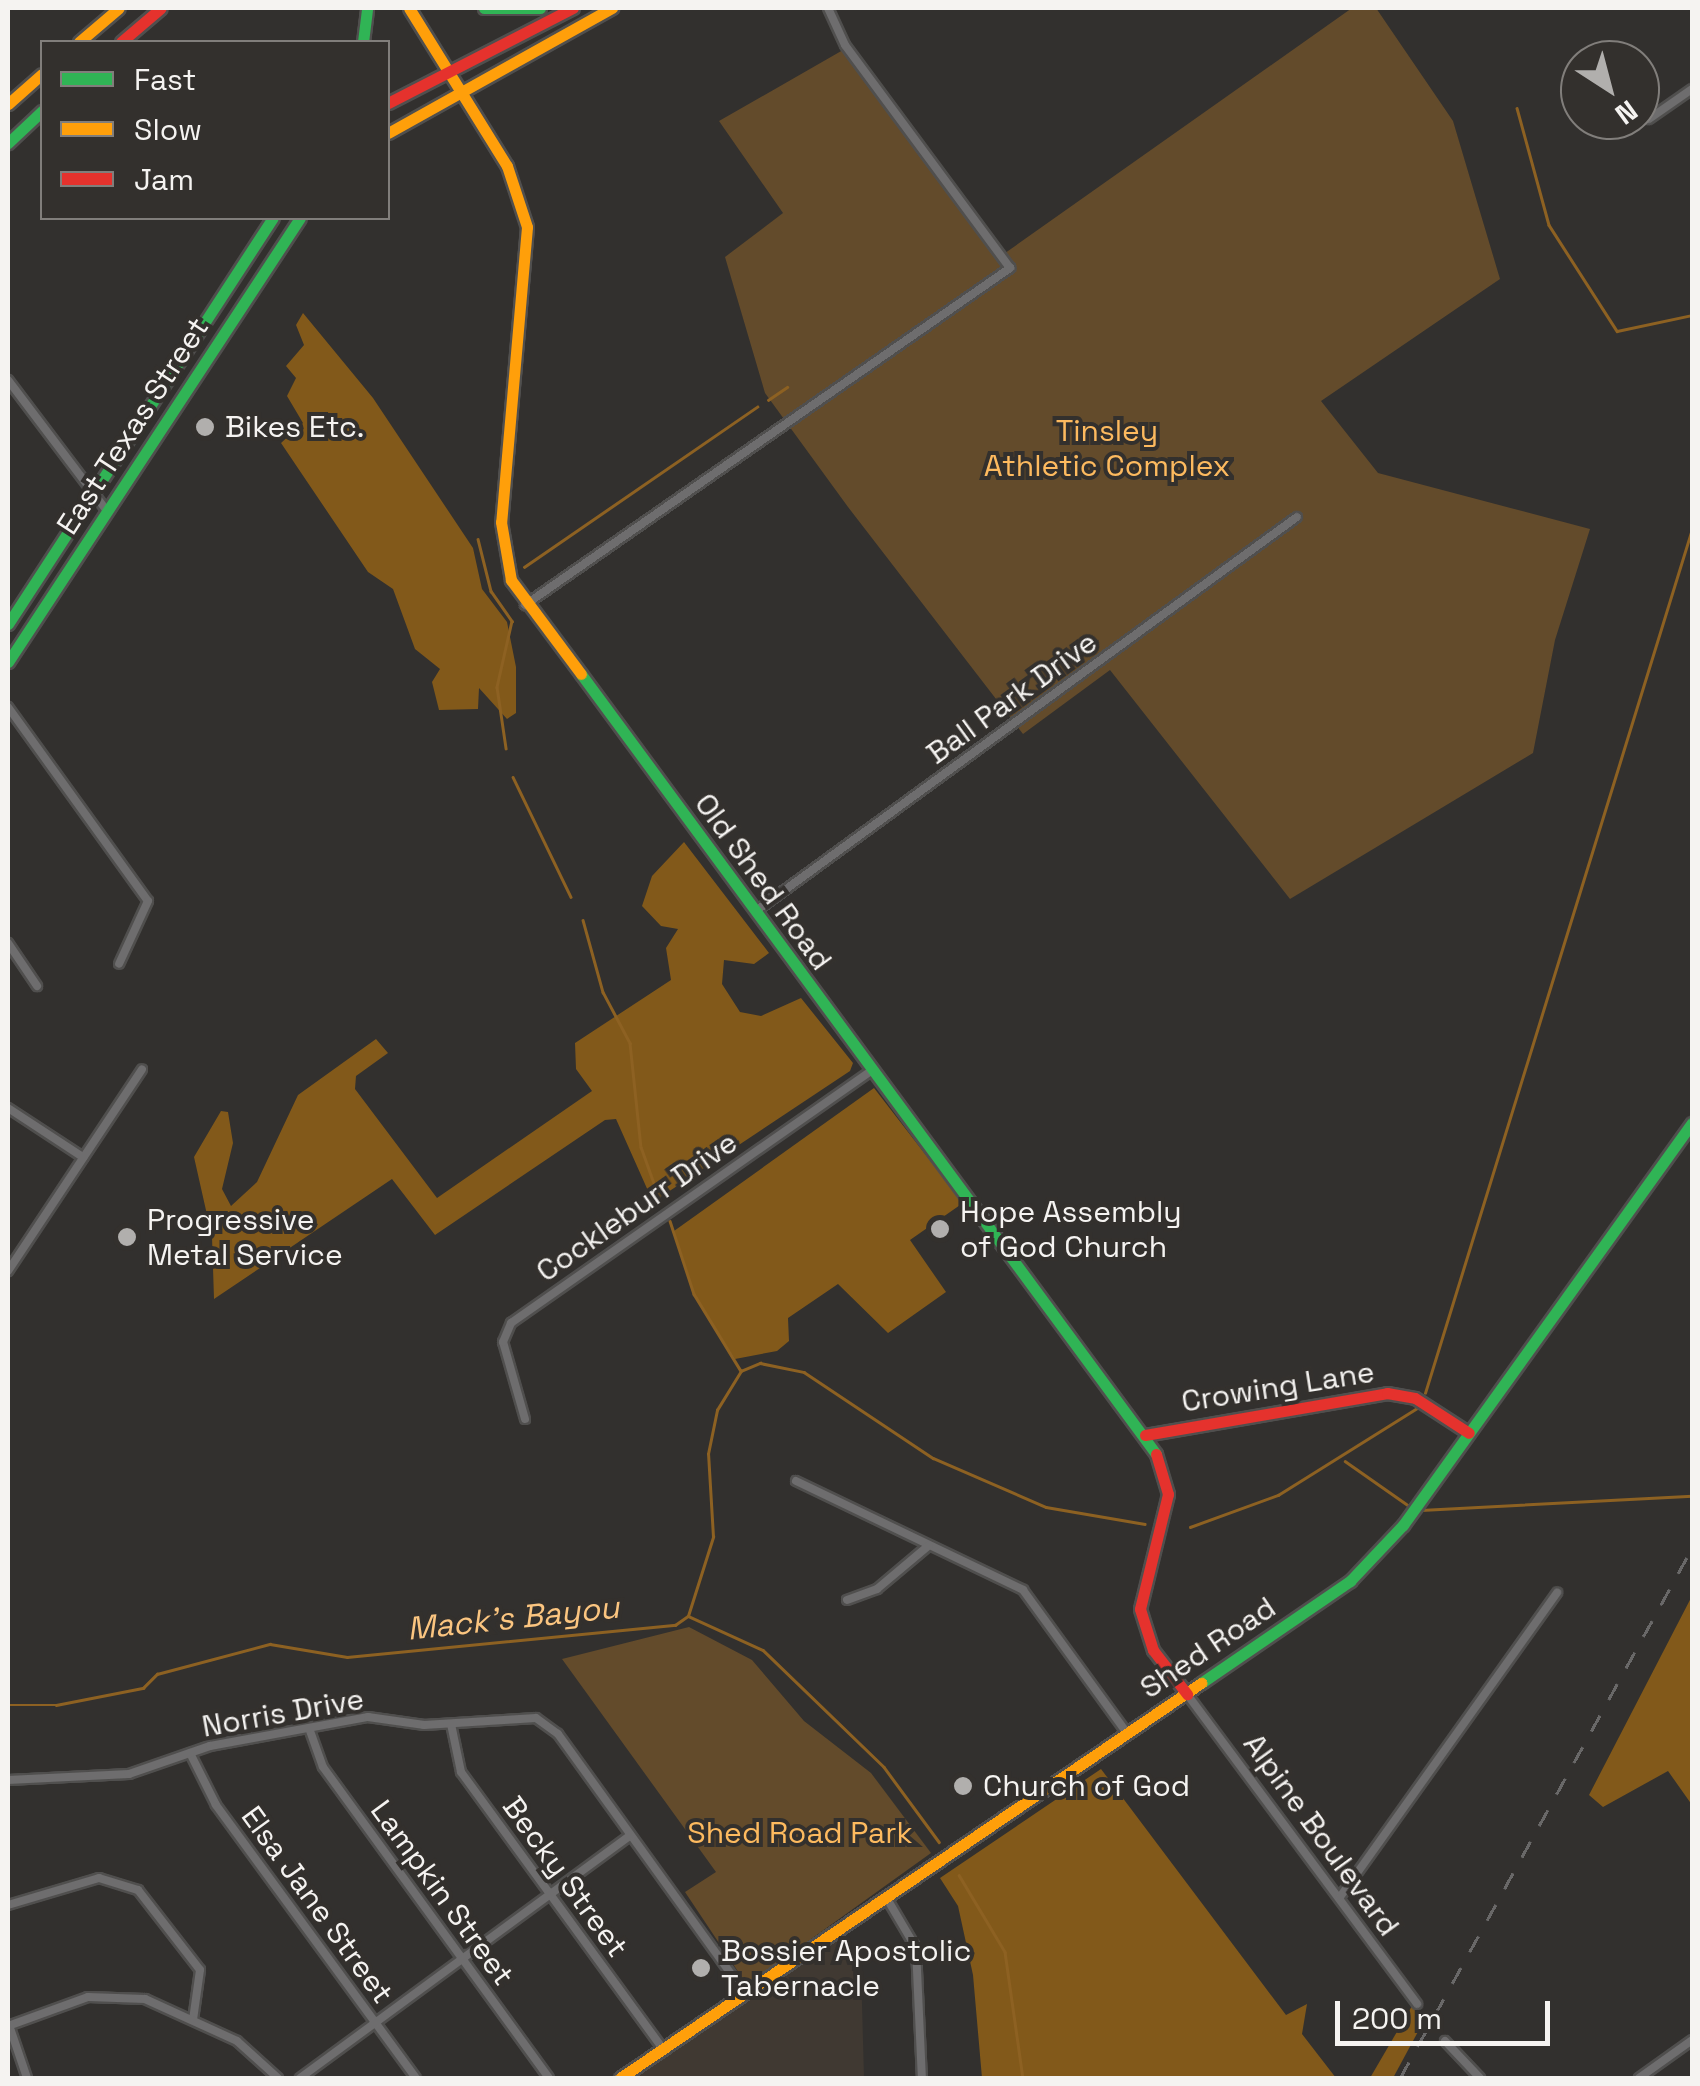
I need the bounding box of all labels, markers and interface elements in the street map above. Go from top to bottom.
legend [40,40,390,220]
north arrow [1560,40,1660,140]
text: Fast [134,60,196,99]
text: N [1608,93,1645,133]
text: Slow [134,110,202,149]
text: Jam [134,160,194,199]
street label: East Texas Street [49,310,217,542]
place label: Bikes Etc. [225,409,364,445]
park label: Tinsley Athletic Complex [984,413,1230,484]
marker: Bikes Etc. [194,416,216,438]
street label: Ball Park Drive [920,624,1104,772]
street label: Old Shed Road [687,787,839,977]
street label: Cockleburr Drive [530,1124,744,1290]
place label: Hope Assembly of God Church [960,1194,1182,1264]
place label: Progressive Metal Service [147,1202,343,1272]
marker: Hope Assembly of God Church [929,1218,951,1240]
marker: Progressive Metal Service [116,1226,138,1248]
street label: Crowing Lane [1179,1354,1377,1420]
water label: Mack's Bayou [405,1588,621,1648]
street label: Shed Road [1134,1590,1282,1706]
street label: Norris Drive [199,1681,367,1745]
street label: Alpine Boulevard [1236,1727,1406,1943]
place label: Church of God [983,1768,1190,1804]
marker: Church of God [952,1775,974,1797]
street label: Becky Street [495,1790,635,1964]
street label: Lampkin Street [363,1793,521,1993]
street label: Elsa Jane Street [233,1799,401,2011]
park label: Shed Road Park [687,1815,913,1851]
place label: Bossier Apostolic Tabernacle [721,1933,972,2004]
marker: Bossier Apostolic Tabernacle [690,1957,712,1979]
scale bar [1340,1981,1555,2043]
text: 200 m [1352,1999,1442,2038]

